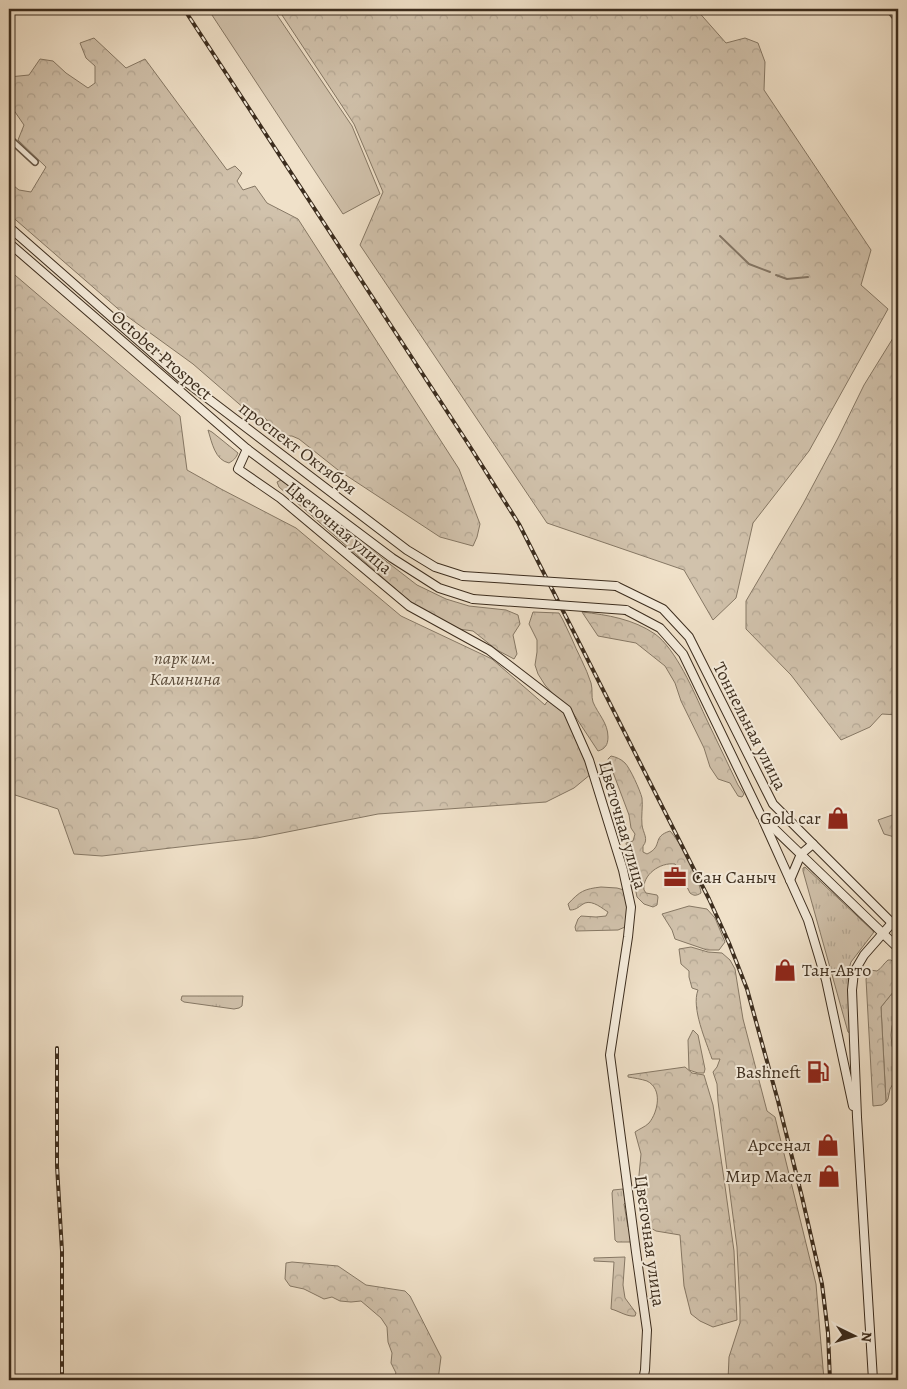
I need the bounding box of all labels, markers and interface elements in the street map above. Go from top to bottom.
street label: October Prospect [106,304,218,406]
street label: проспект Октября [234,396,362,500]
street label: Цветочная улица [281,476,398,580]
park label: парк им. Калинина [149,646,221,691]
street label: Тоннельная улица [707,658,793,795]
street label: Цветочная улица [593,758,653,893]
shop icon: Gold car [825,805,851,831]
place label: Gold car [760,806,821,830]
office icon: Сан Саныч [662,864,688,890]
place label: Сан Саныч [692,865,776,889]
shop icon: Тан-Авто [772,957,798,983]
place label: Тан-Авто [802,958,871,982]
fuel station icon: Bashneft [805,1059,831,1085]
place label: Bashneft [735,1060,801,1084]
shop icon: Арсенал [815,1132,841,1158]
place label: Арсенал [747,1133,811,1157]
shop icon: Мир Масел [816,1163,842,1189]
place label: Мир Масел [725,1164,812,1188]
street label: Цветочная улица [629,1174,671,1309]
north arrow [830,1312,880,1362]
text: N [857,1331,876,1343]

